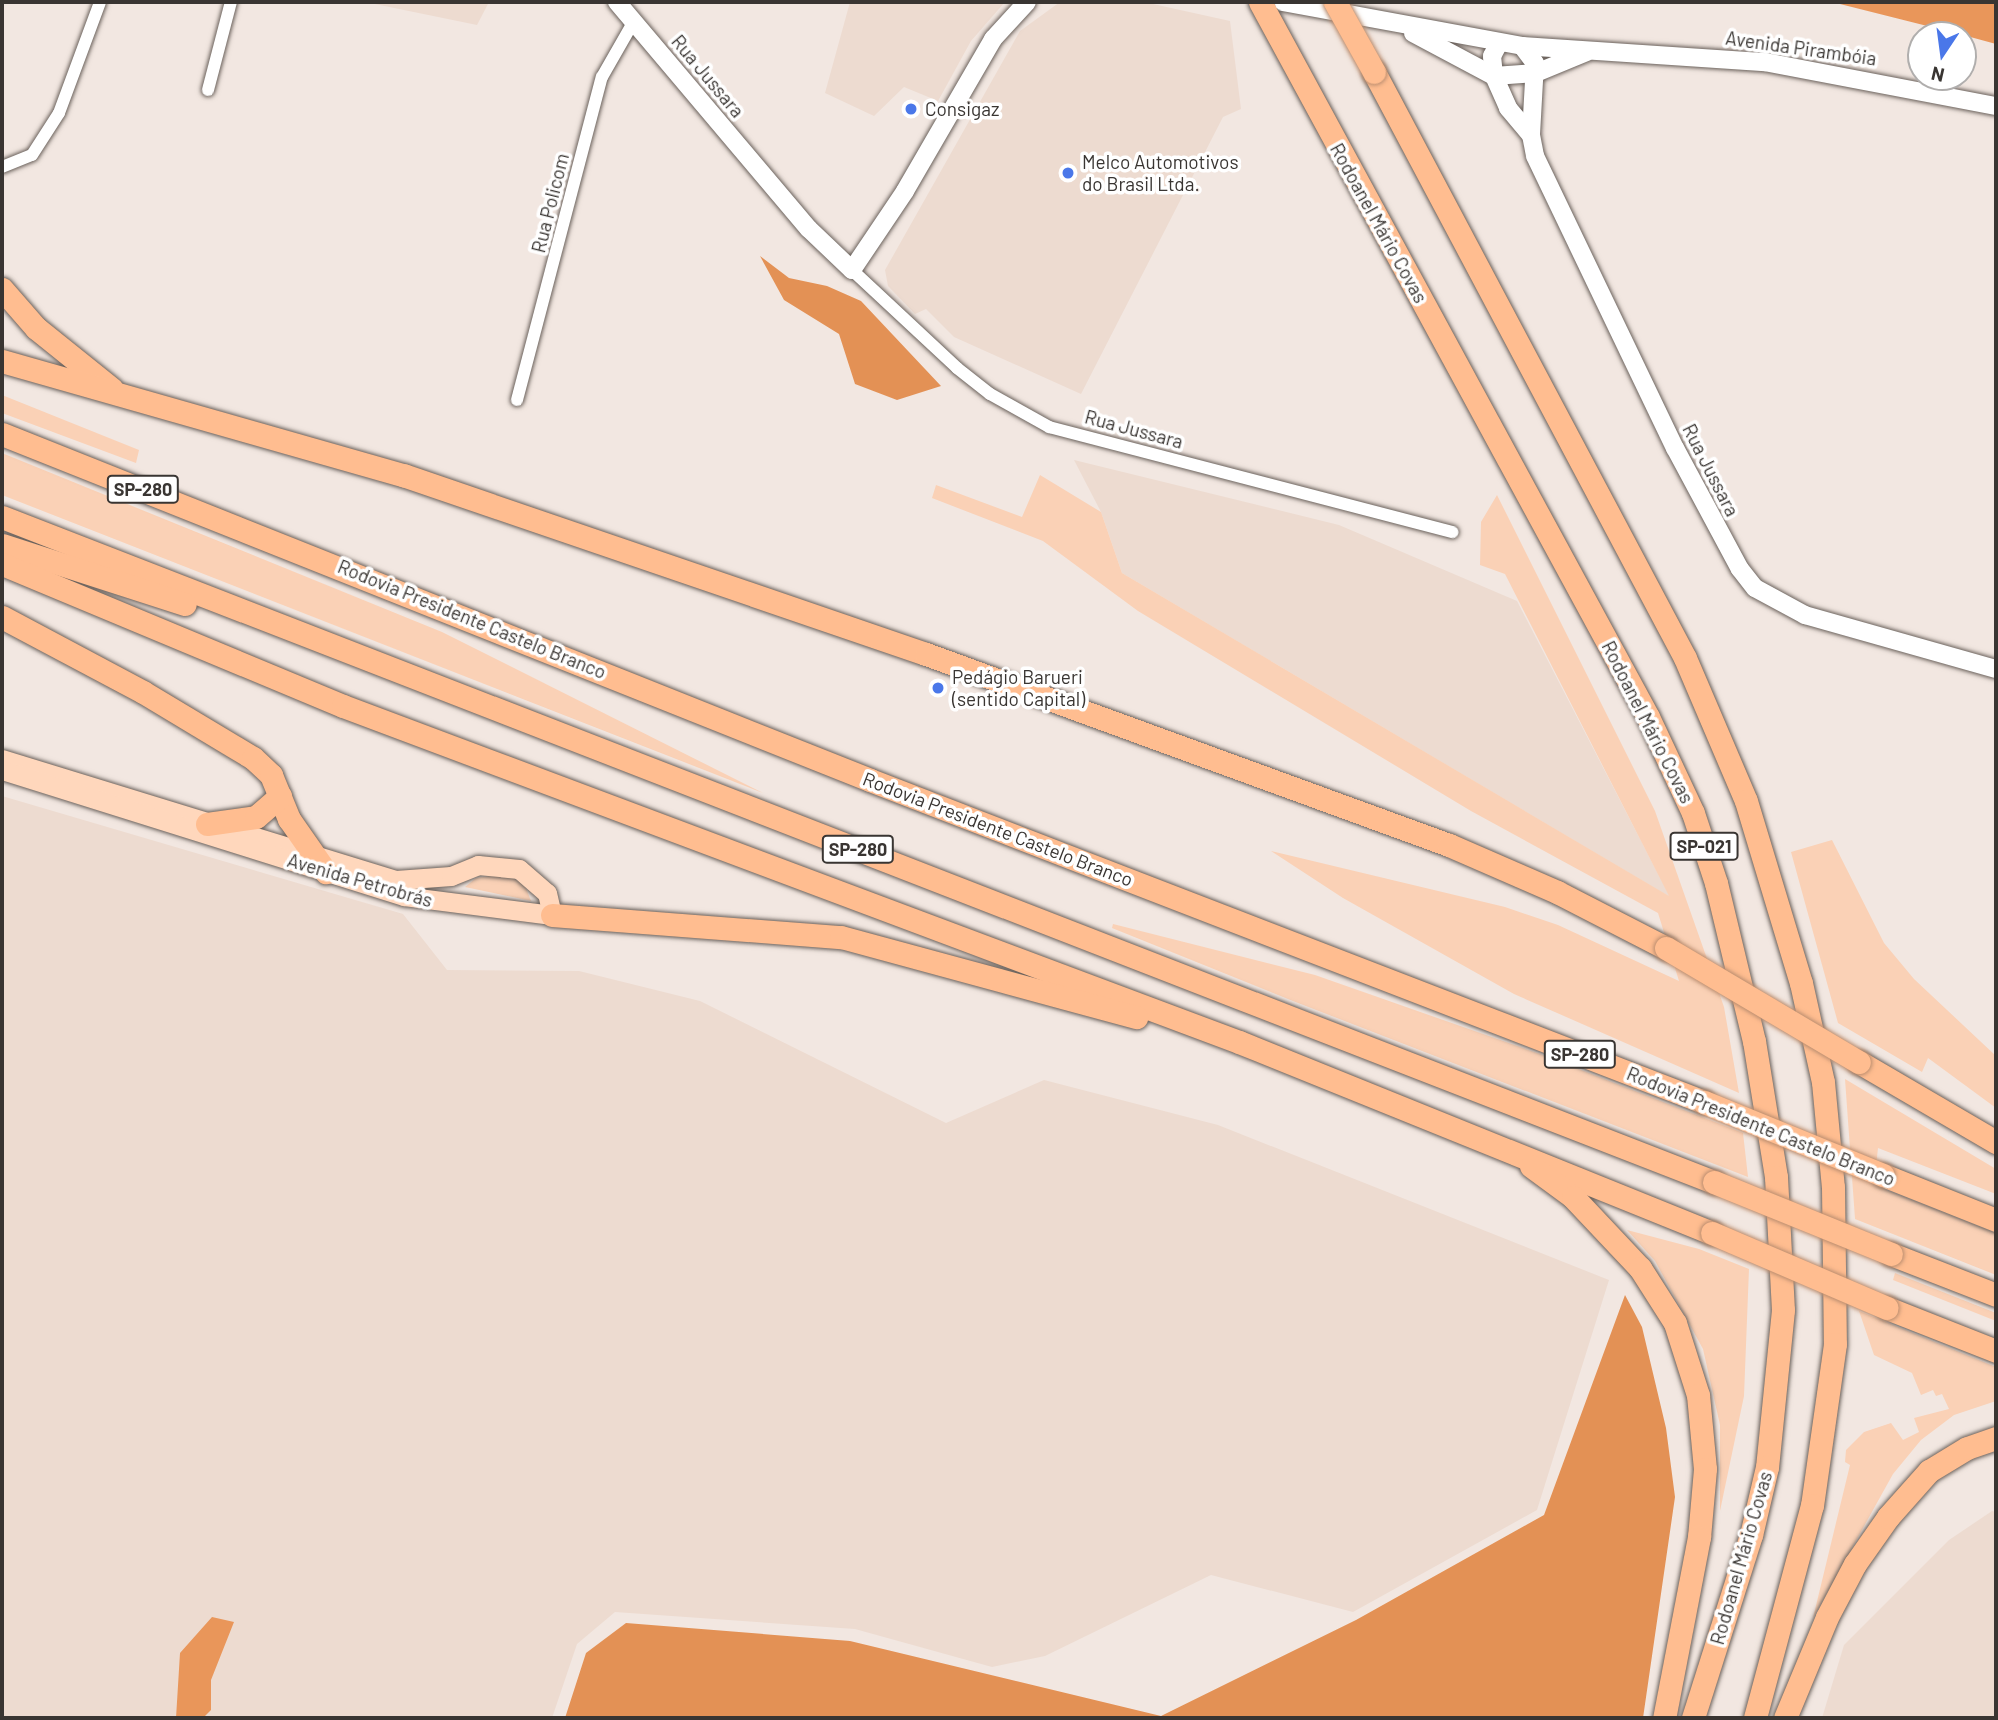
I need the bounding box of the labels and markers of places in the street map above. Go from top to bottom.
place label: Consigaz [925,98,999,120]
marker: Consigaz [903,101,919,117]
place label: Melco Automotivos do Brasil Ltda. [1082,151,1239,195]
marker: Melco Automotivos do Brasil Ltda. [1060,165,1076,181]
place label: Pedágio Barueri (sentido Capital) [952,666,1085,710]
marker: Pedágio Barueri (sentido Capital) [930,680,946,696]

